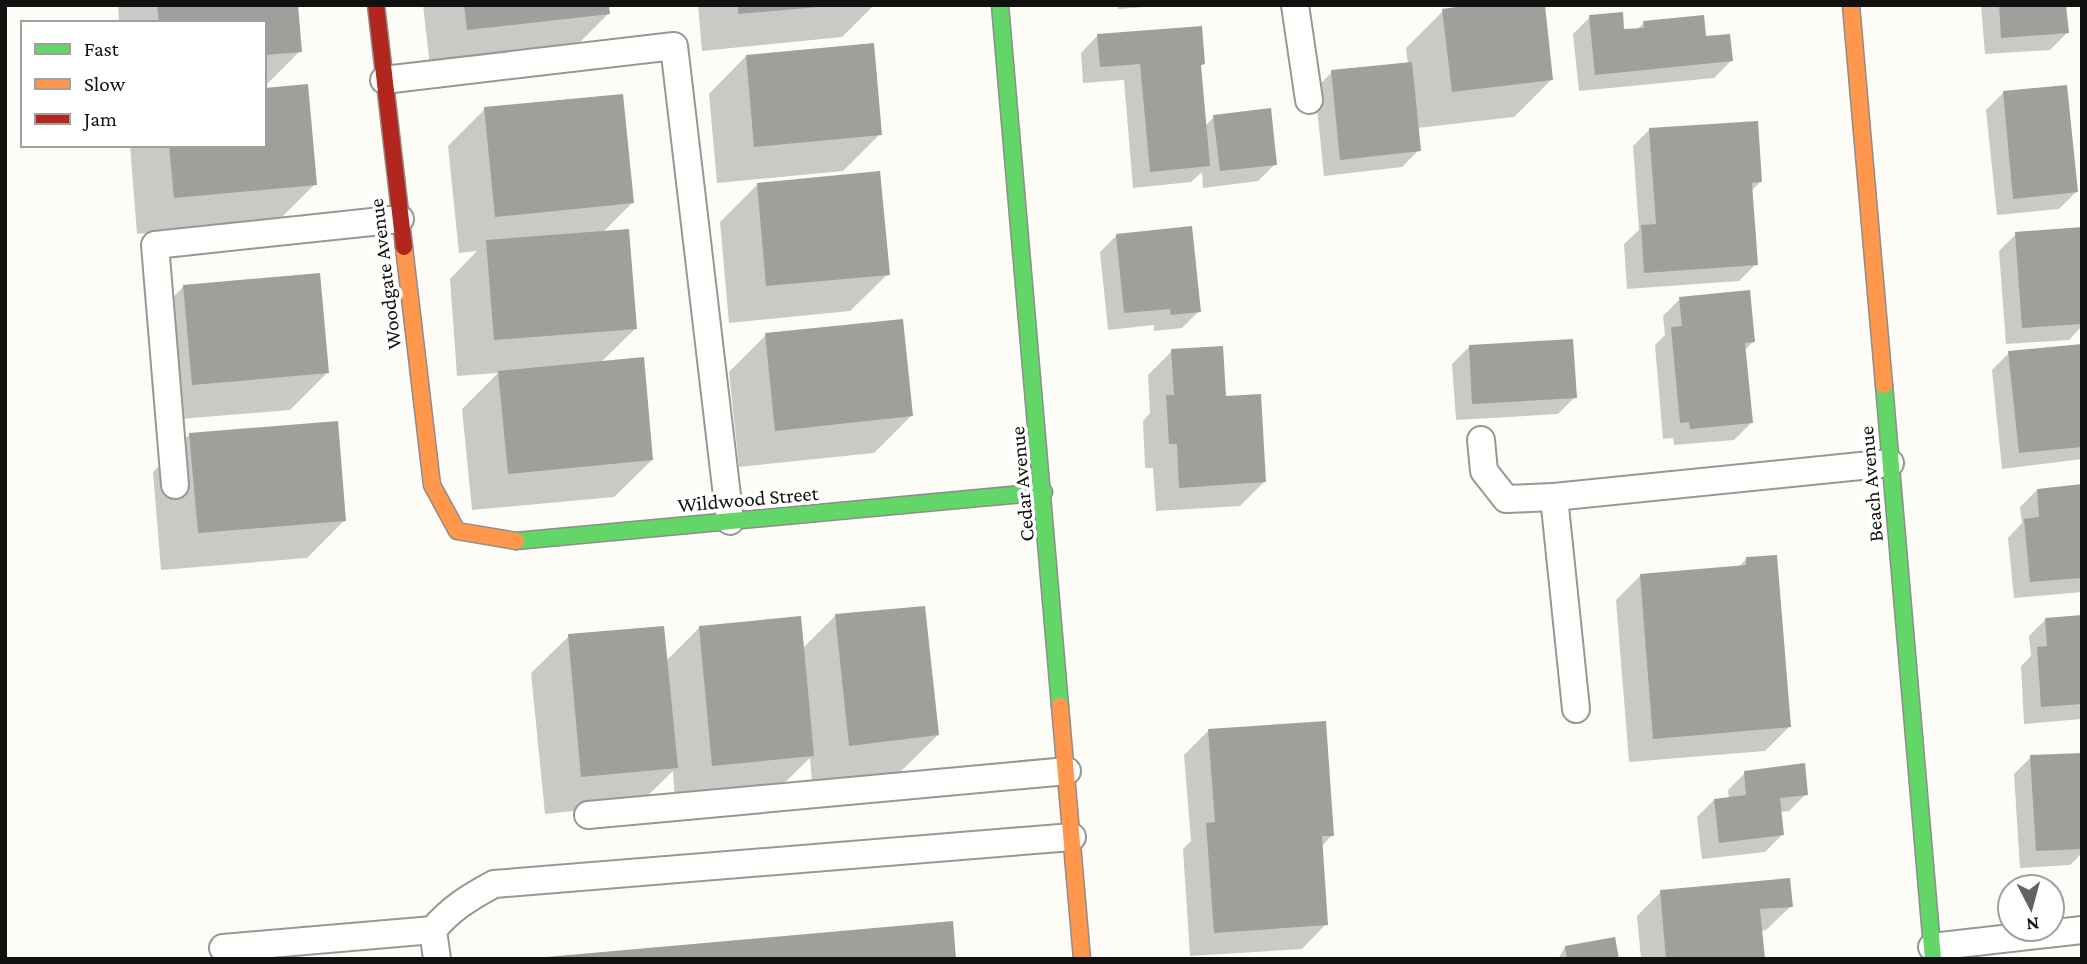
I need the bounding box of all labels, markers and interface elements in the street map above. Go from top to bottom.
legend [21,21,266,147]
text: Fast [84,37,120,61]
text: Slow [84,72,126,96]
text: Jam [82,107,117,131]
street label: Woodgate Avenue [364,197,406,351]
street label: Cedar Avenue [1005,425,1039,543]
street label: Beach Avenue [1854,425,1888,543]
street label: Wildwood Street [677,481,820,517]
north arrow [1996,873,2066,943]
text: N [2025,913,2040,936]

